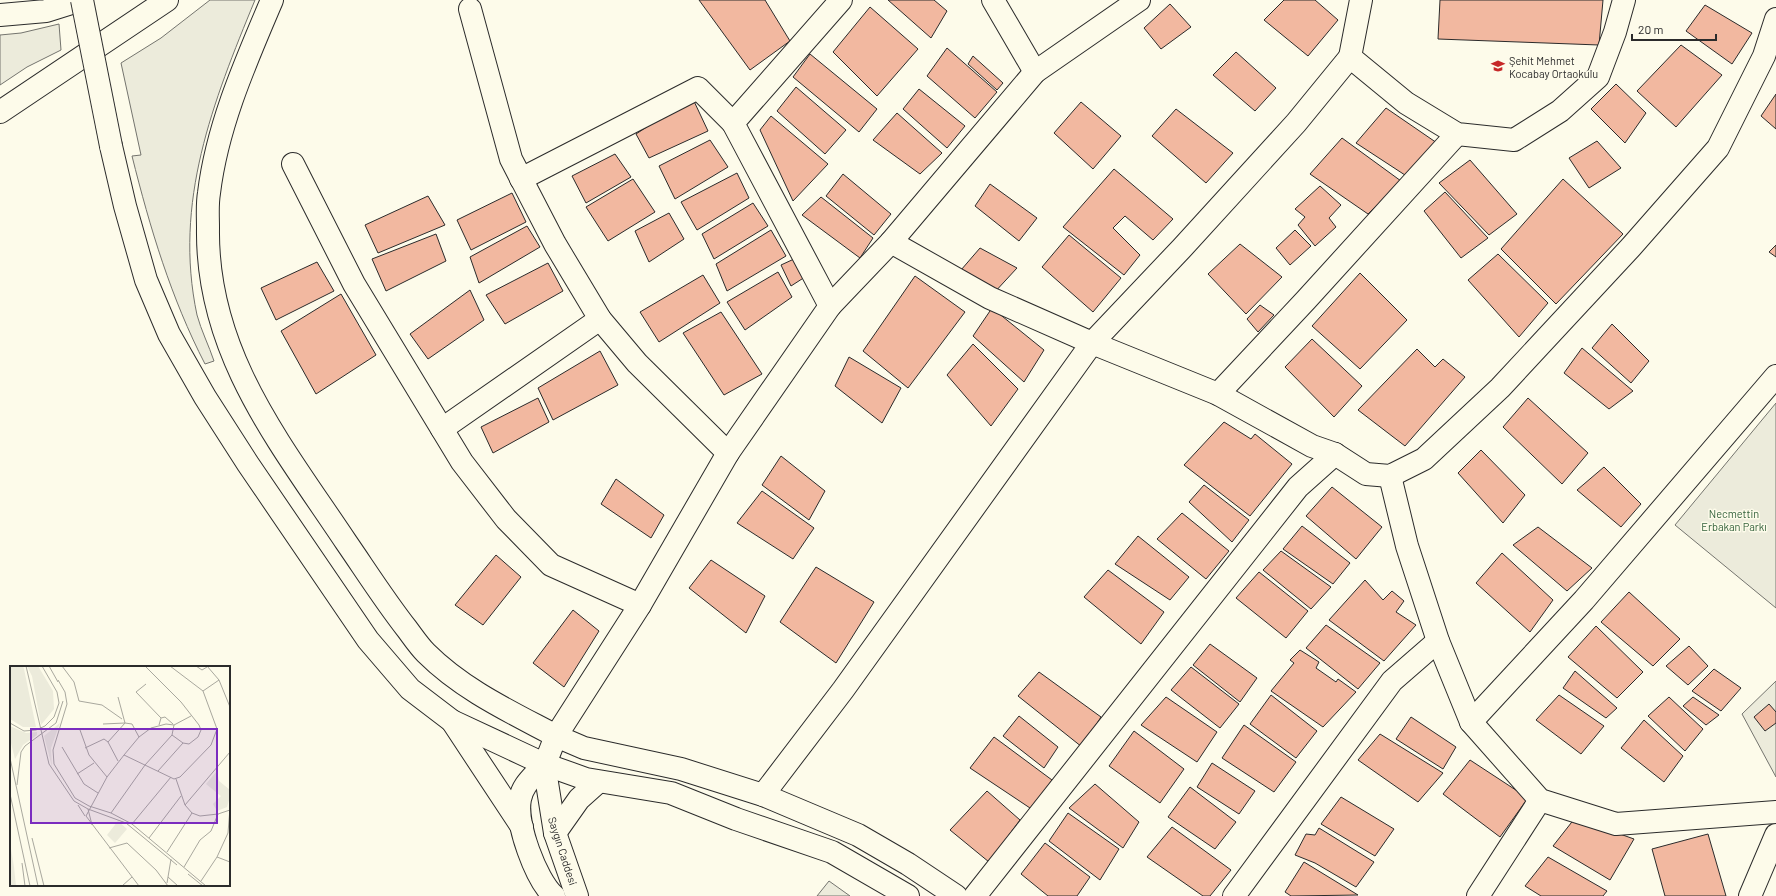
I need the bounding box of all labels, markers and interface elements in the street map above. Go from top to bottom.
scale bar [1632,16,1716,42]
text: 20 m [1638,22,1664,36]
place label: Şehit Mehmet Kocabay Ortaokulu [1509,54,1598,80]
school or university icon: Şehit Mehmet Kocabay Ortaokulu [1490,58,1506,74]
park label: Necmettin Erbakan Parkı [1701,507,1767,533]
inset map [10,666,230,886]
street label: Saygın Caddesi [546,815,580,887]

